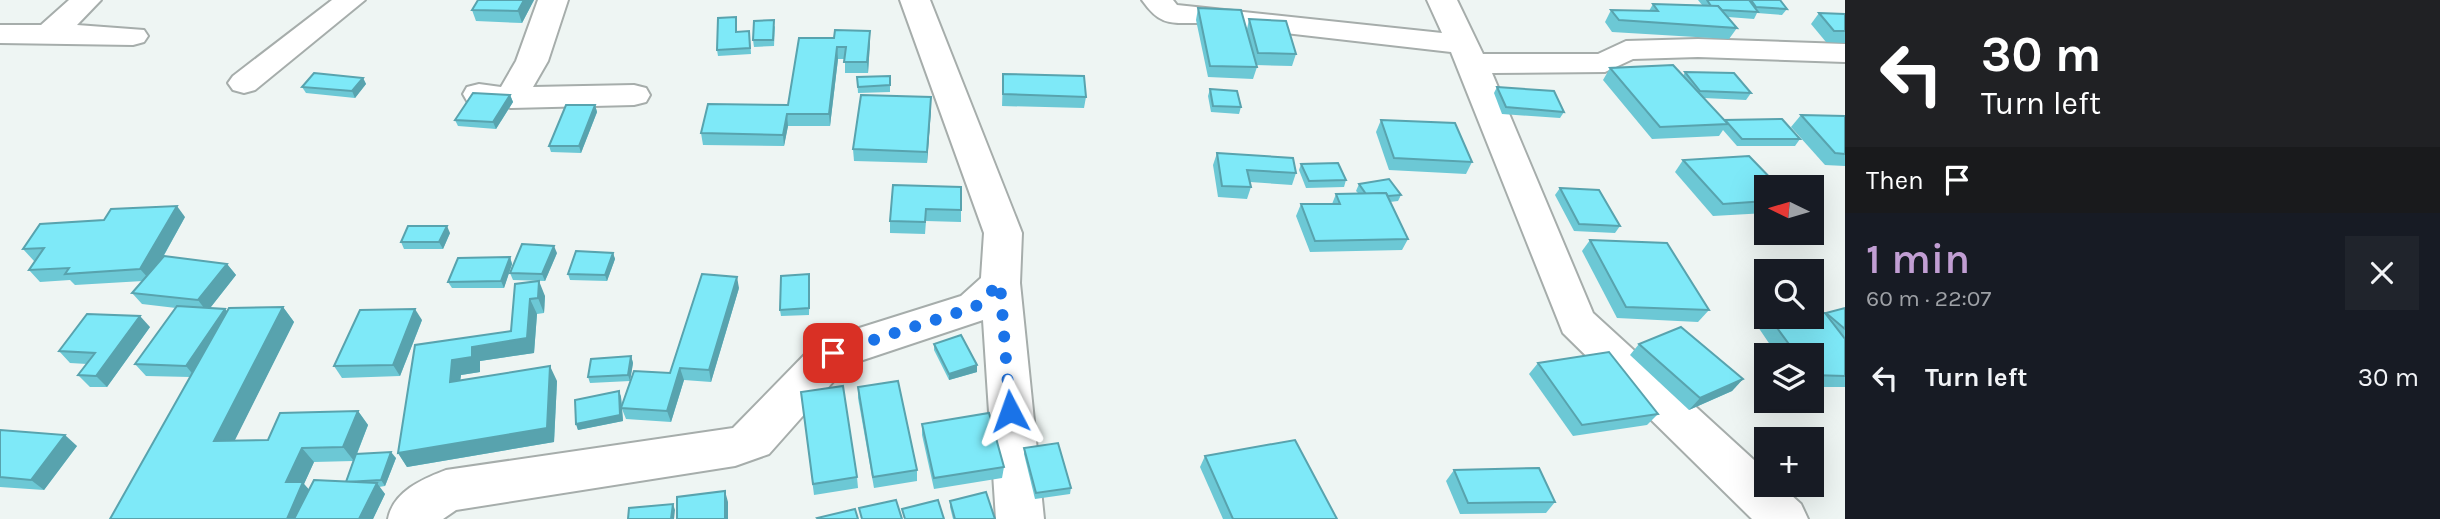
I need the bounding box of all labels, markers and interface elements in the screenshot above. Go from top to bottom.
text: 30 m [1981,26,2101,83]
icon: left [1866,28,1957,119]
text: Turn left [1981,85,2101,122]
icon: arrive [1938,161,1976,199]
text: Then [1866,165,1924,196]
north arrow [1754,175,1824,245]
map controls [1754,175,1824,497]
text: 1 min [1866,234,1970,284]
button: close [2345,236,2419,310]
button: search [1754,259,1824,329]
text: 60 m · 22:07 [1866,285,1991,312]
pin [803,323,863,383]
icon: arrive [814,334,852,372]
button: layers [1754,343,1824,413]
icon: left [1866,359,1904,397]
text: Turn left [1925,362,2027,393]
text: 30 m [2358,362,2419,393]
position arrow [973,374,1047,448]
button: + [1754,427,1824,497]

